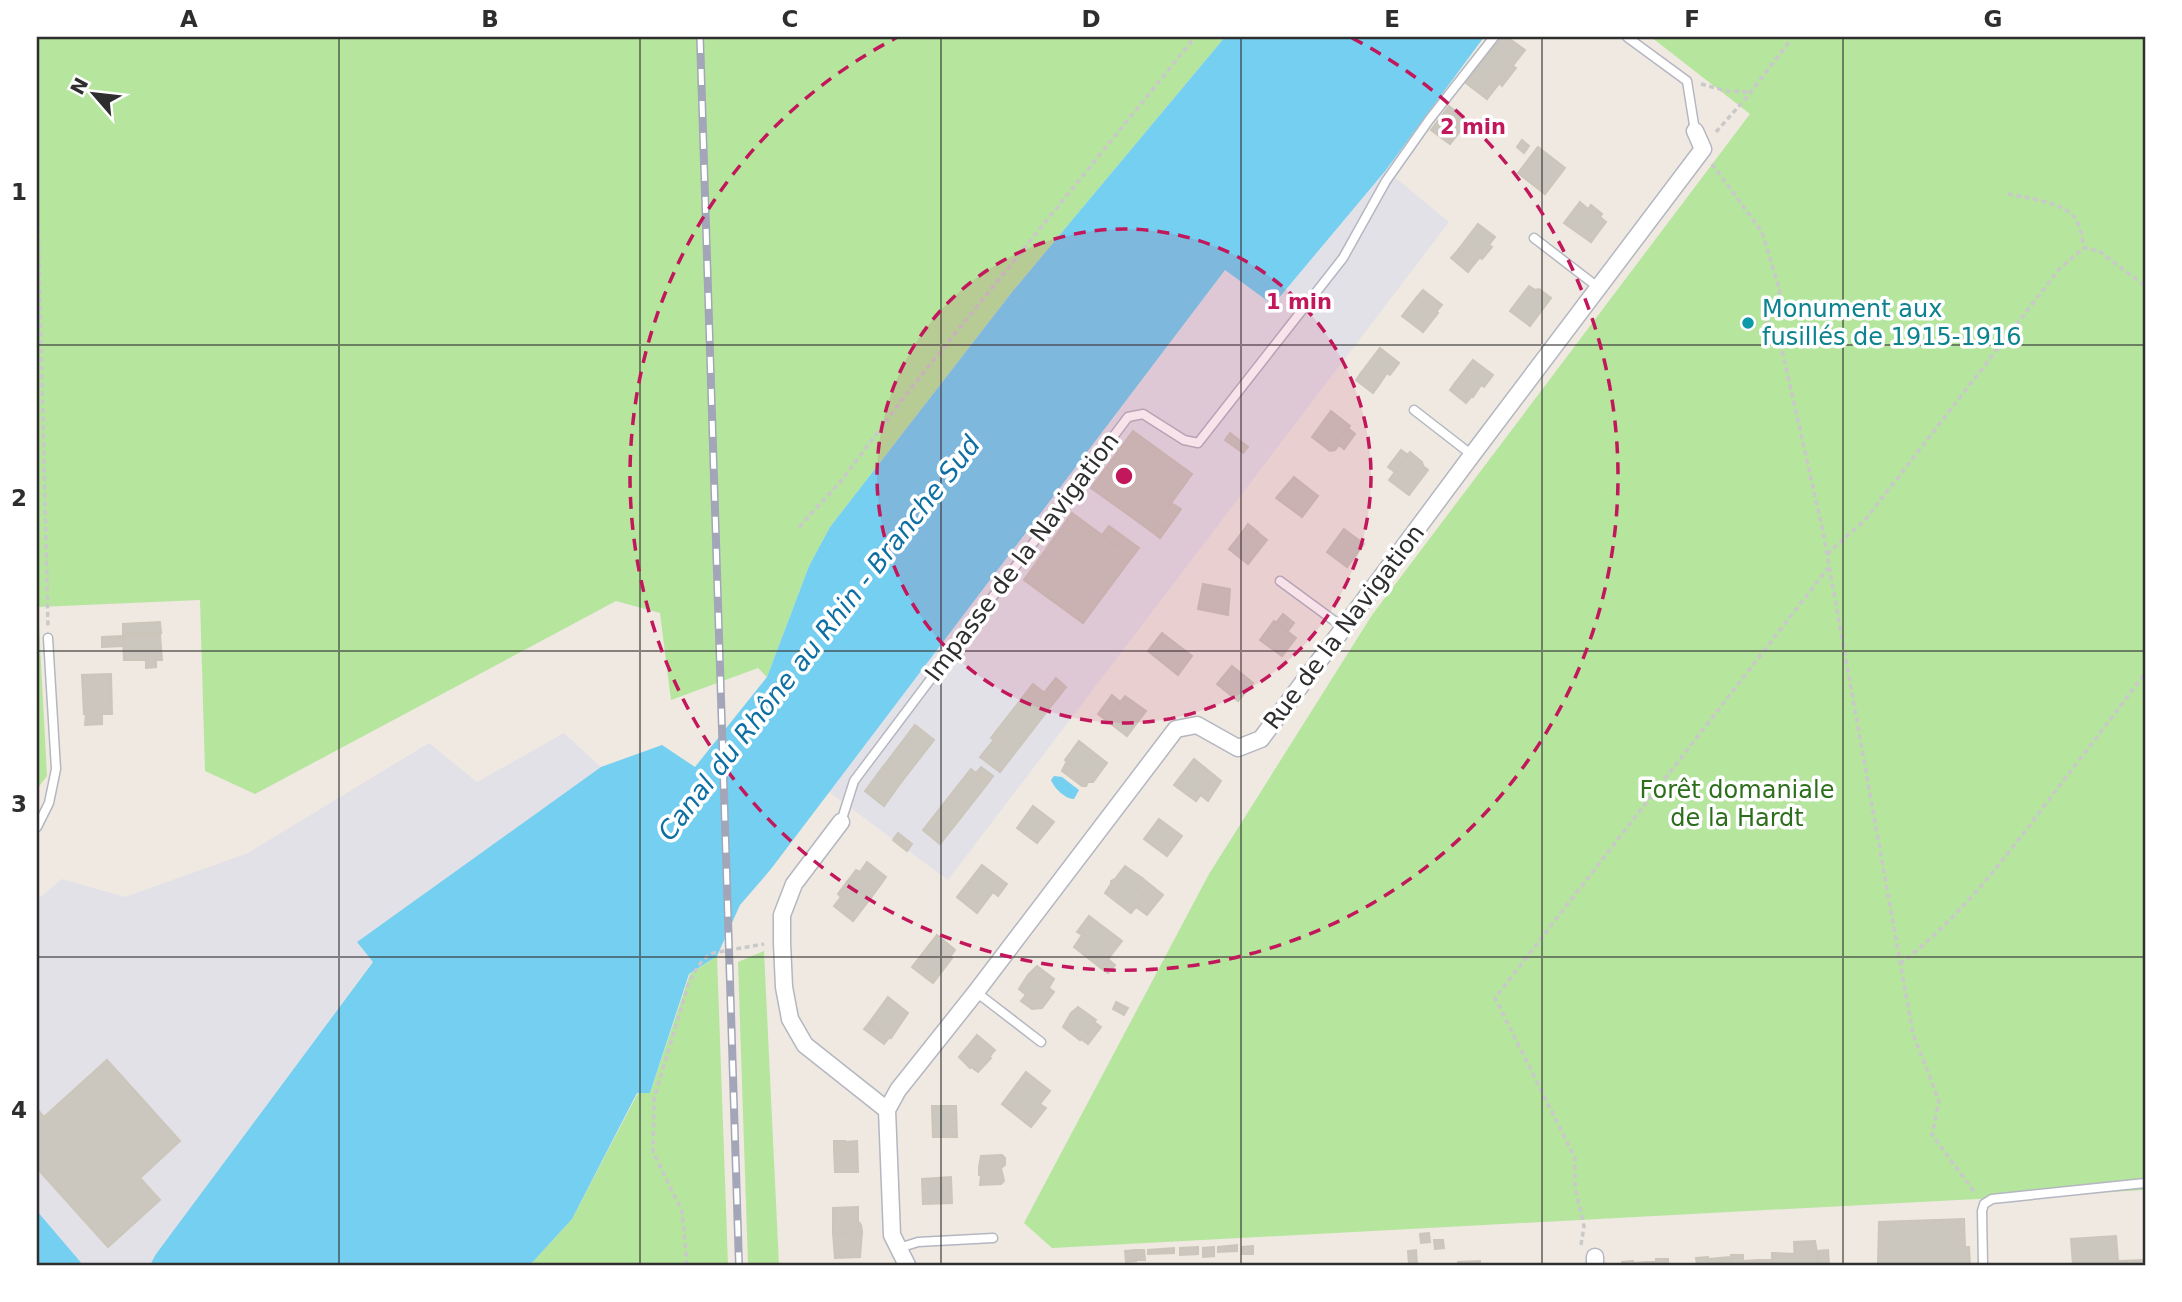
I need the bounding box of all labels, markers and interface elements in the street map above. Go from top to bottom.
text: A [180,6,198,32]
text: B [481,6,499,32]
text: C [782,6,798,32]
text: D [1081,6,1101,32]
text: E [1384,6,1400,32]
text: F [1684,6,1700,32]
text: G [1984,6,2002,32]
north arrow [60,60,130,130]
text: N [66,74,92,98]
text: 2 min [1440,115,1506,139]
text: 1 [11,179,27,205]
text: 1 min [1266,290,1332,314]
place label: Monument aux fusillés de 1915-1916 [1762,295,2022,351]
marker: Monument aux fusillés de 1915-1916 [1740,315,1756,331]
street label: Impasse de la Navigation [919,427,1125,687]
water label: Canal du Rhône au Rhin - Branche Sud [652,430,986,846]
centre of rings [1112,464,1136,488]
text: 2 [11,485,27,511]
street label: Rue de la Navigation [1258,519,1430,735]
park label: Forêt domaniale de la Hardt [1640,776,1834,832]
text: 3 [11,791,27,817]
text: 4 [11,1097,27,1123]

